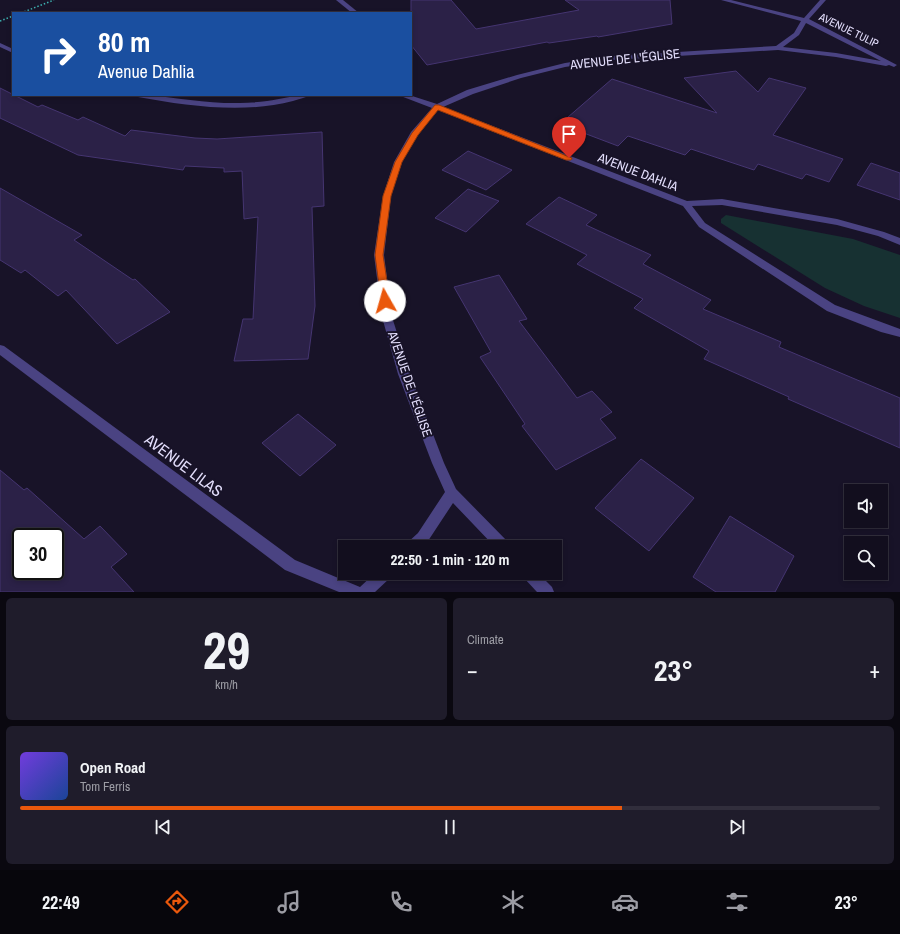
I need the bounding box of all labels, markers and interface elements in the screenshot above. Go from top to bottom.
street label: AVENUE TULIP [816,9,881,50]
text: 80 m [98,23,150,61]
icon: right [32,28,84,80]
street label: AVENUE DE L'ÉGLISE [568,45,681,73]
text: Avenue Dahlia [98,59,195,84]
pin [552,117,586,158]
icon: arrive [558,123,580,145]
street label: AVENUE DAHLIA [595,149,681,195]
position arrow [364,280,406,322]
street label: AVENUE DE L'ÉGLISE [384,328,436,439]
street label: AVENUE LILAS [140,428,228,502]
map controls [844,484,888,580]
button: sound [844,484,888,528]
speed limit sign: 30 [12,528,64,580]
button: search [844,536,888,580]
text: 22:50 · 1 min · 120 m [391,549,509,570]
text: 29 [203,615,250,685]
text: Climate [467,631,504,648]
text: 23° [654,650,693,690]
text: − [467,655,478,685]
text: + [869,655,880,685]
text: km/h [215,676,238,693]
text: Open Road [80,757,146,778]
text: Tom Ferris [80,778,130,795]
icon: previous [152,816,174,838]
icon: pause [439,816,461,838]
icon: next [726,816,748,838]
icon: directions [163,888,191,916]
icon: music [275,888,303,916]
icon: phone [387,888,415,916]
icon: climate [499,888,527,916]
icon: car [611,888,639,916]
icon: filters [723,888,751,916]
text: 22:49 [42,890,80,915]
text: 23° [834,890,858,915]

